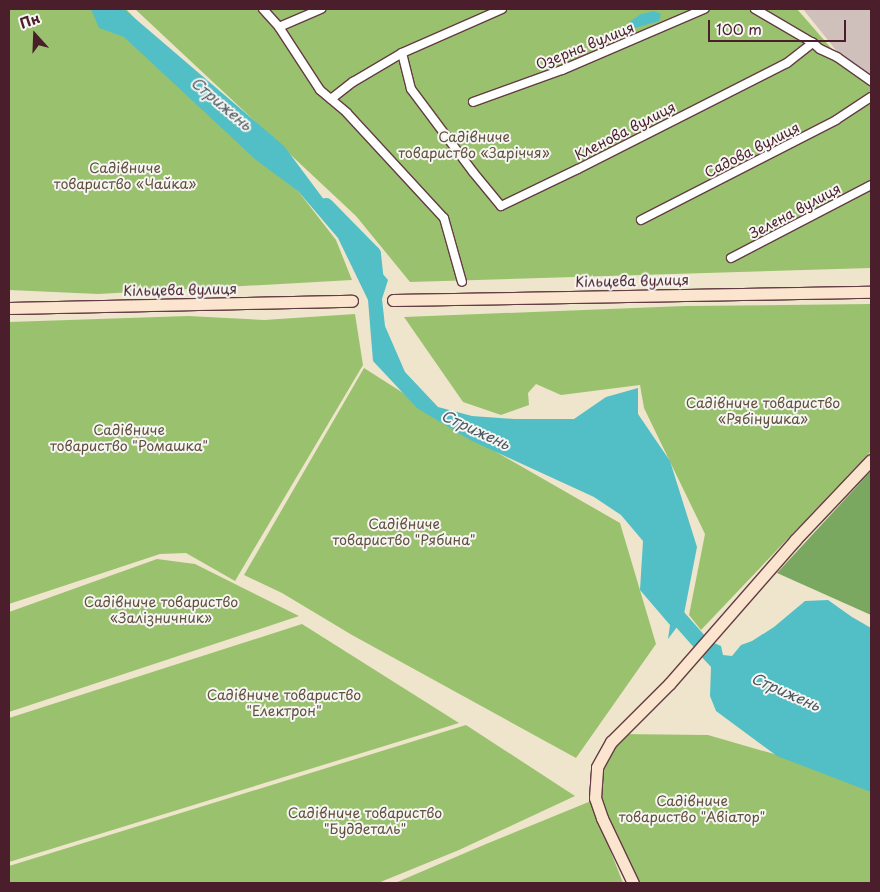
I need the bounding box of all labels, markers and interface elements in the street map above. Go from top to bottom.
text: Пн [17,7,43,34]
north arrow [10,10,60,60]
scale bar [710,10,848,42]
text: 100 m [716,17,762,40]
street label: Озерна вулиця [533,19,637,73]
water label: Стрижень [188,73,256,133]
street label: Кленова вулиця [571,98,679,164]
street label: Садова вулиця [701,119,803,181]
park label: Садівниче товариство «Заріччя» [398,129,550,162]
park label: Садівниче товариство «Чайка» [54,160,196,192]
street label: Зелена вулиця [746,180,844,242]
street label: Кільцева вулиця [574,272,690,290]
street label: Кільцева вулиця [122,281,238,299]
park label: Садівниче товариство «Рябінушка» [686,395,840,428]
water label: Стрижень [439,405,513,453]
park label: Садівниче товариство "Ромашка" [50,422,208,454]
park label: Садівниче товариство "Рябина" [332,516,476,548]
park label: Садівниче товариство «Залізничник» [84,594,238,626]
water label: Стрижень [749,668,823,714]
park label: Садівниче товариство "Електрон" [207,687,361,720]
park label: Садівниче товариство "Авіатор" [619,793,765,826]
park label: Садівниче товариство "Буддеталь" [288,805,442,838]

